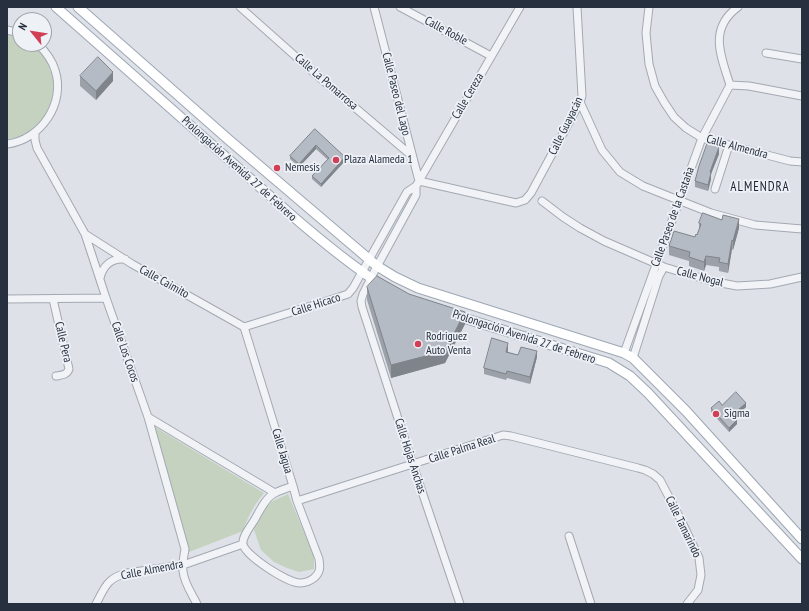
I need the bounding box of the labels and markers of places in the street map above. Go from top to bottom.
place label: Plaza Alameda 1 [344,153,413,167]
marker: Plaza Alameda 1 [331,155,341,165]
place label: Nemesis [285,161,320,175]
marker: Nemesis [272,163,282,173]
place label: Rodriguez Auto Venta [426,330,471,358]
marker: Rodriguez Auto Venta [413,339,423,349]
place label: Sigma [724,407,750,421]
marker: Sigma [711,409,721,419]

